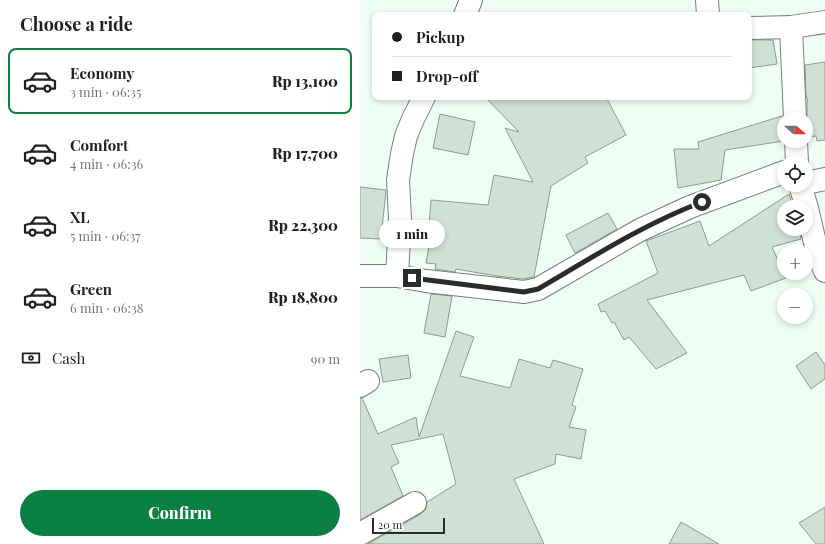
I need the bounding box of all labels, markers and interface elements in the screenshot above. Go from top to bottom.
text: Choose a ride [20,12,133,36]
text: Pickup [416,27,465,47]
icon: car [22,63,58,99]
text: Economy [70,63,134,83]
text: Drop-off [416,66,478,86]
text: Rp 13,100 [272,71,338,91]
text: 3 min · 06:35 [70,83,141,100]
north arrow [777,112,813,148]
map controls [777,112,813,324]
icon: car [22,135,58,171]
text: Comfort [70,135,128,155]
text: Rp 17,700 [272,143,338,163]
text: 4 min · 06:36 [70,155,143,172]
button: locate [777,156,813,192]
route start [693,193,711,211]
button: layers [777,200,813,236]
icon: car [22,207,58,243]
text: XL [70,207,90,227]
text: Rp 22,300 [268,215,338,235]
callout: 1 min [379,220,445,248]
text: 1 min [396,225,428,242]
text: 5 min · 06:37 [70,227,141,244]
button: + [777,244,813,280]
route end [403,269,421,287]
icon: car [22,279,58,315]
text: Green [70,279,112,299]
text: Rp 18,800 [268,287,338,307]
button: − [777,288,813,324]
text: 6 min · 06:38 [70,299,144,316]
icon: cash [20,347,42,369]
text: Cash [52,348,85,368]
text: 90 m [311,350,340,367]
button: Confirm [20,490,340,536]
scale bar [372,516,445,535]
text: 20 m [378,517,402,532]

